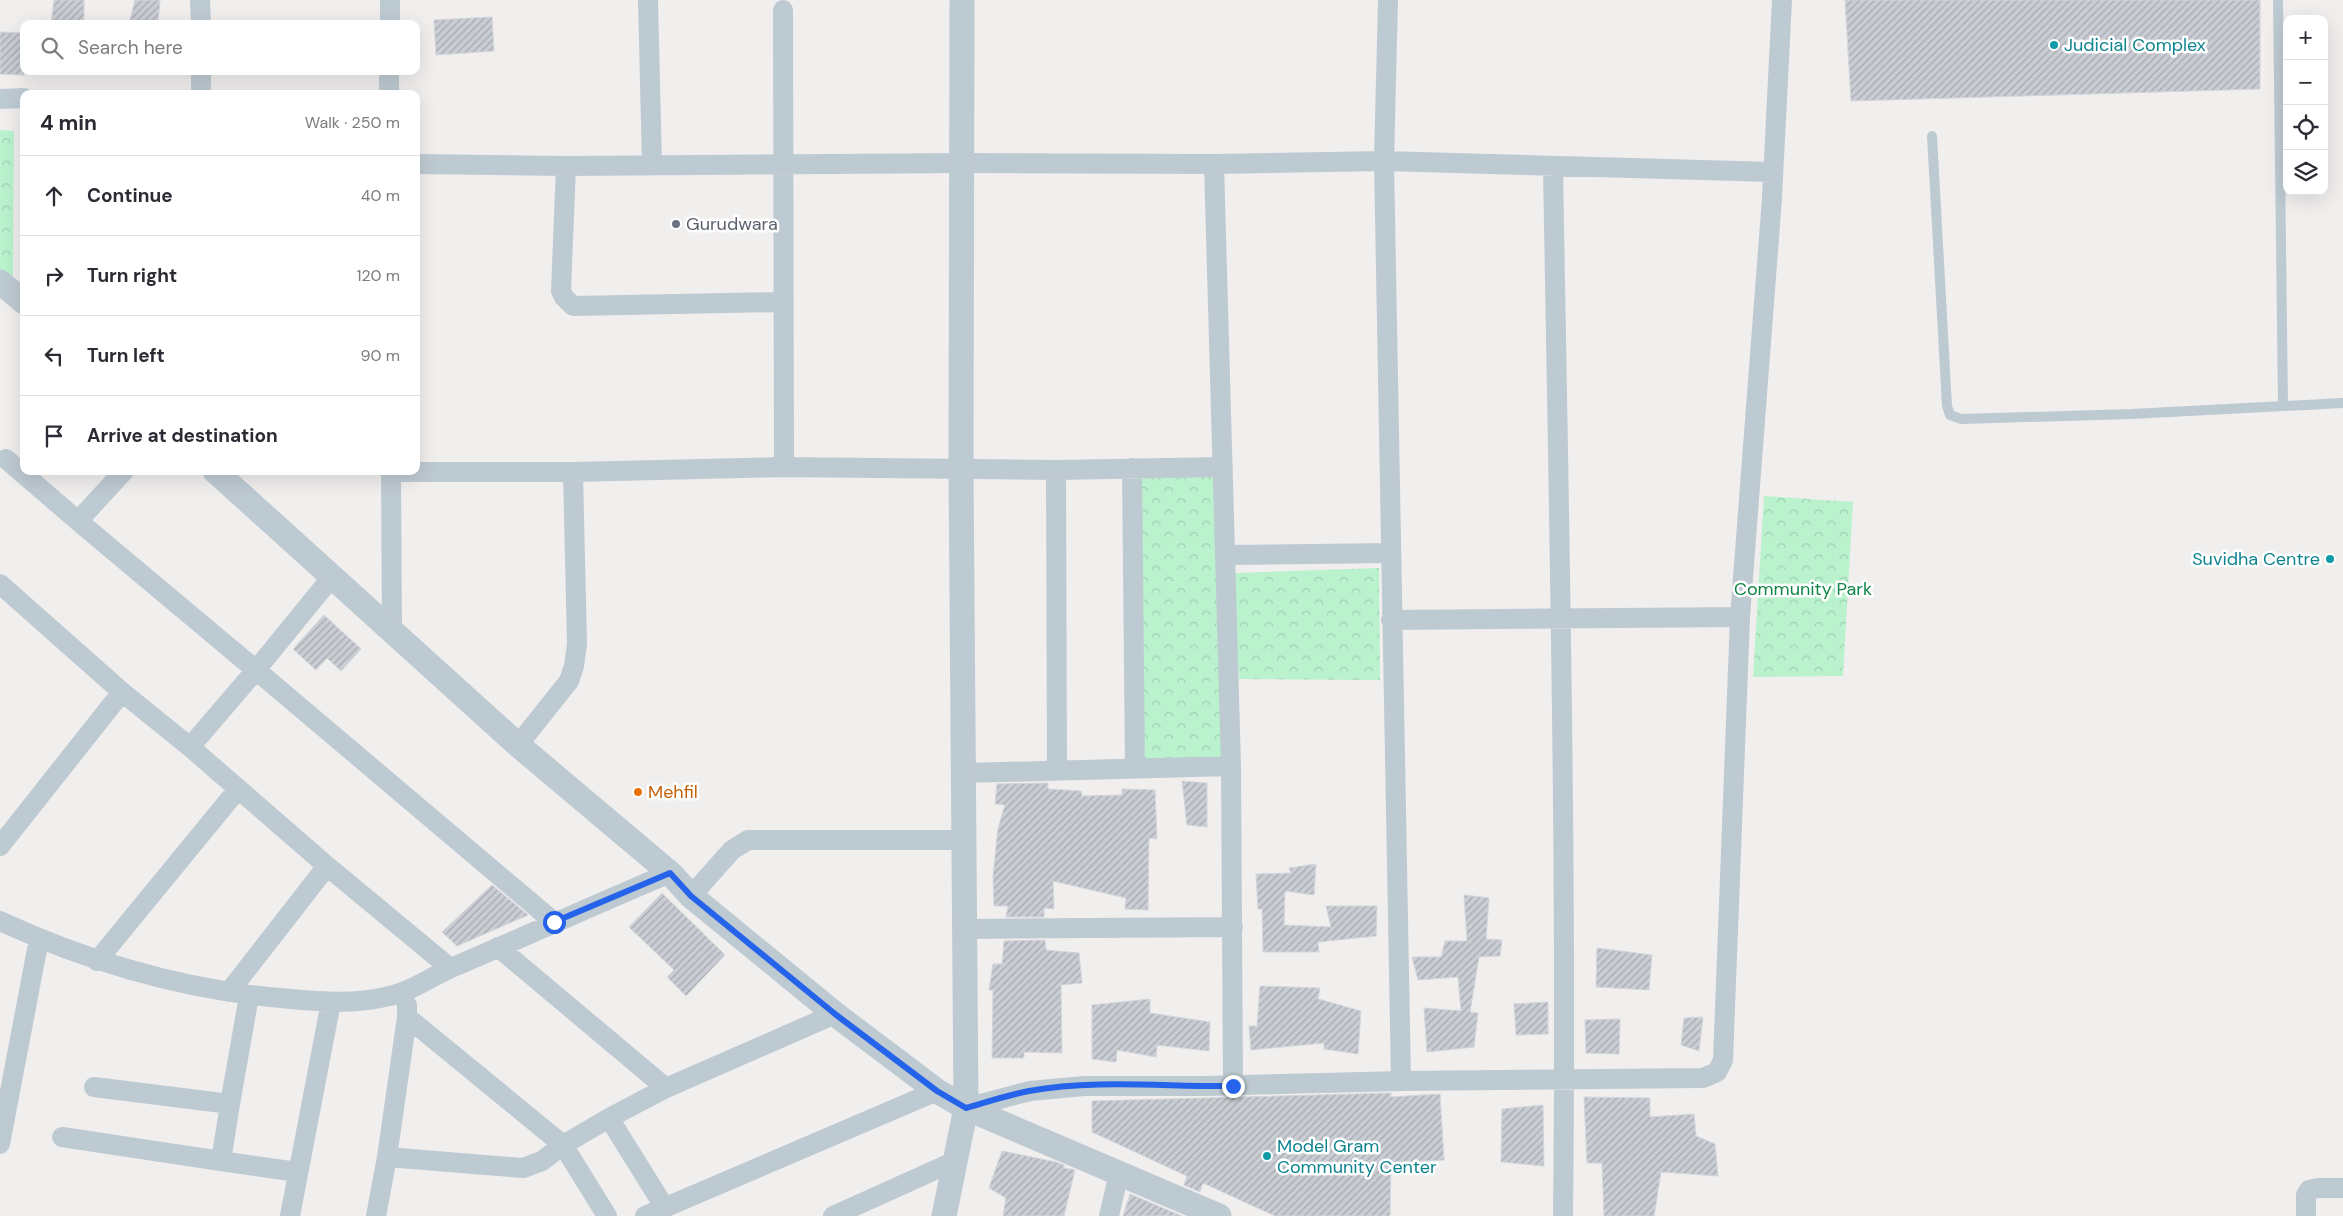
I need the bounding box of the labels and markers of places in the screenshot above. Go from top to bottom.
place label: Judicial Complex [2064,33,2206,57]
marker: Judicial Complex [2048,39,2060,51]
place label: Gurudwara [686,212,778,236]
marker: Gurudwara [670,218,682,230]
place label: Suvidha Centre [2192,547,2320,571]
marker: Suvidha Centre [2324,553,2336,565]
place label: Mehfil [648,780,698,804]
marker: Mehfil [632,786,644,798]
place label: Model Gram Community Center [1277,1134,1437,1179]
marker: Model Gram Community Center [1261,1150,1273,1162]

